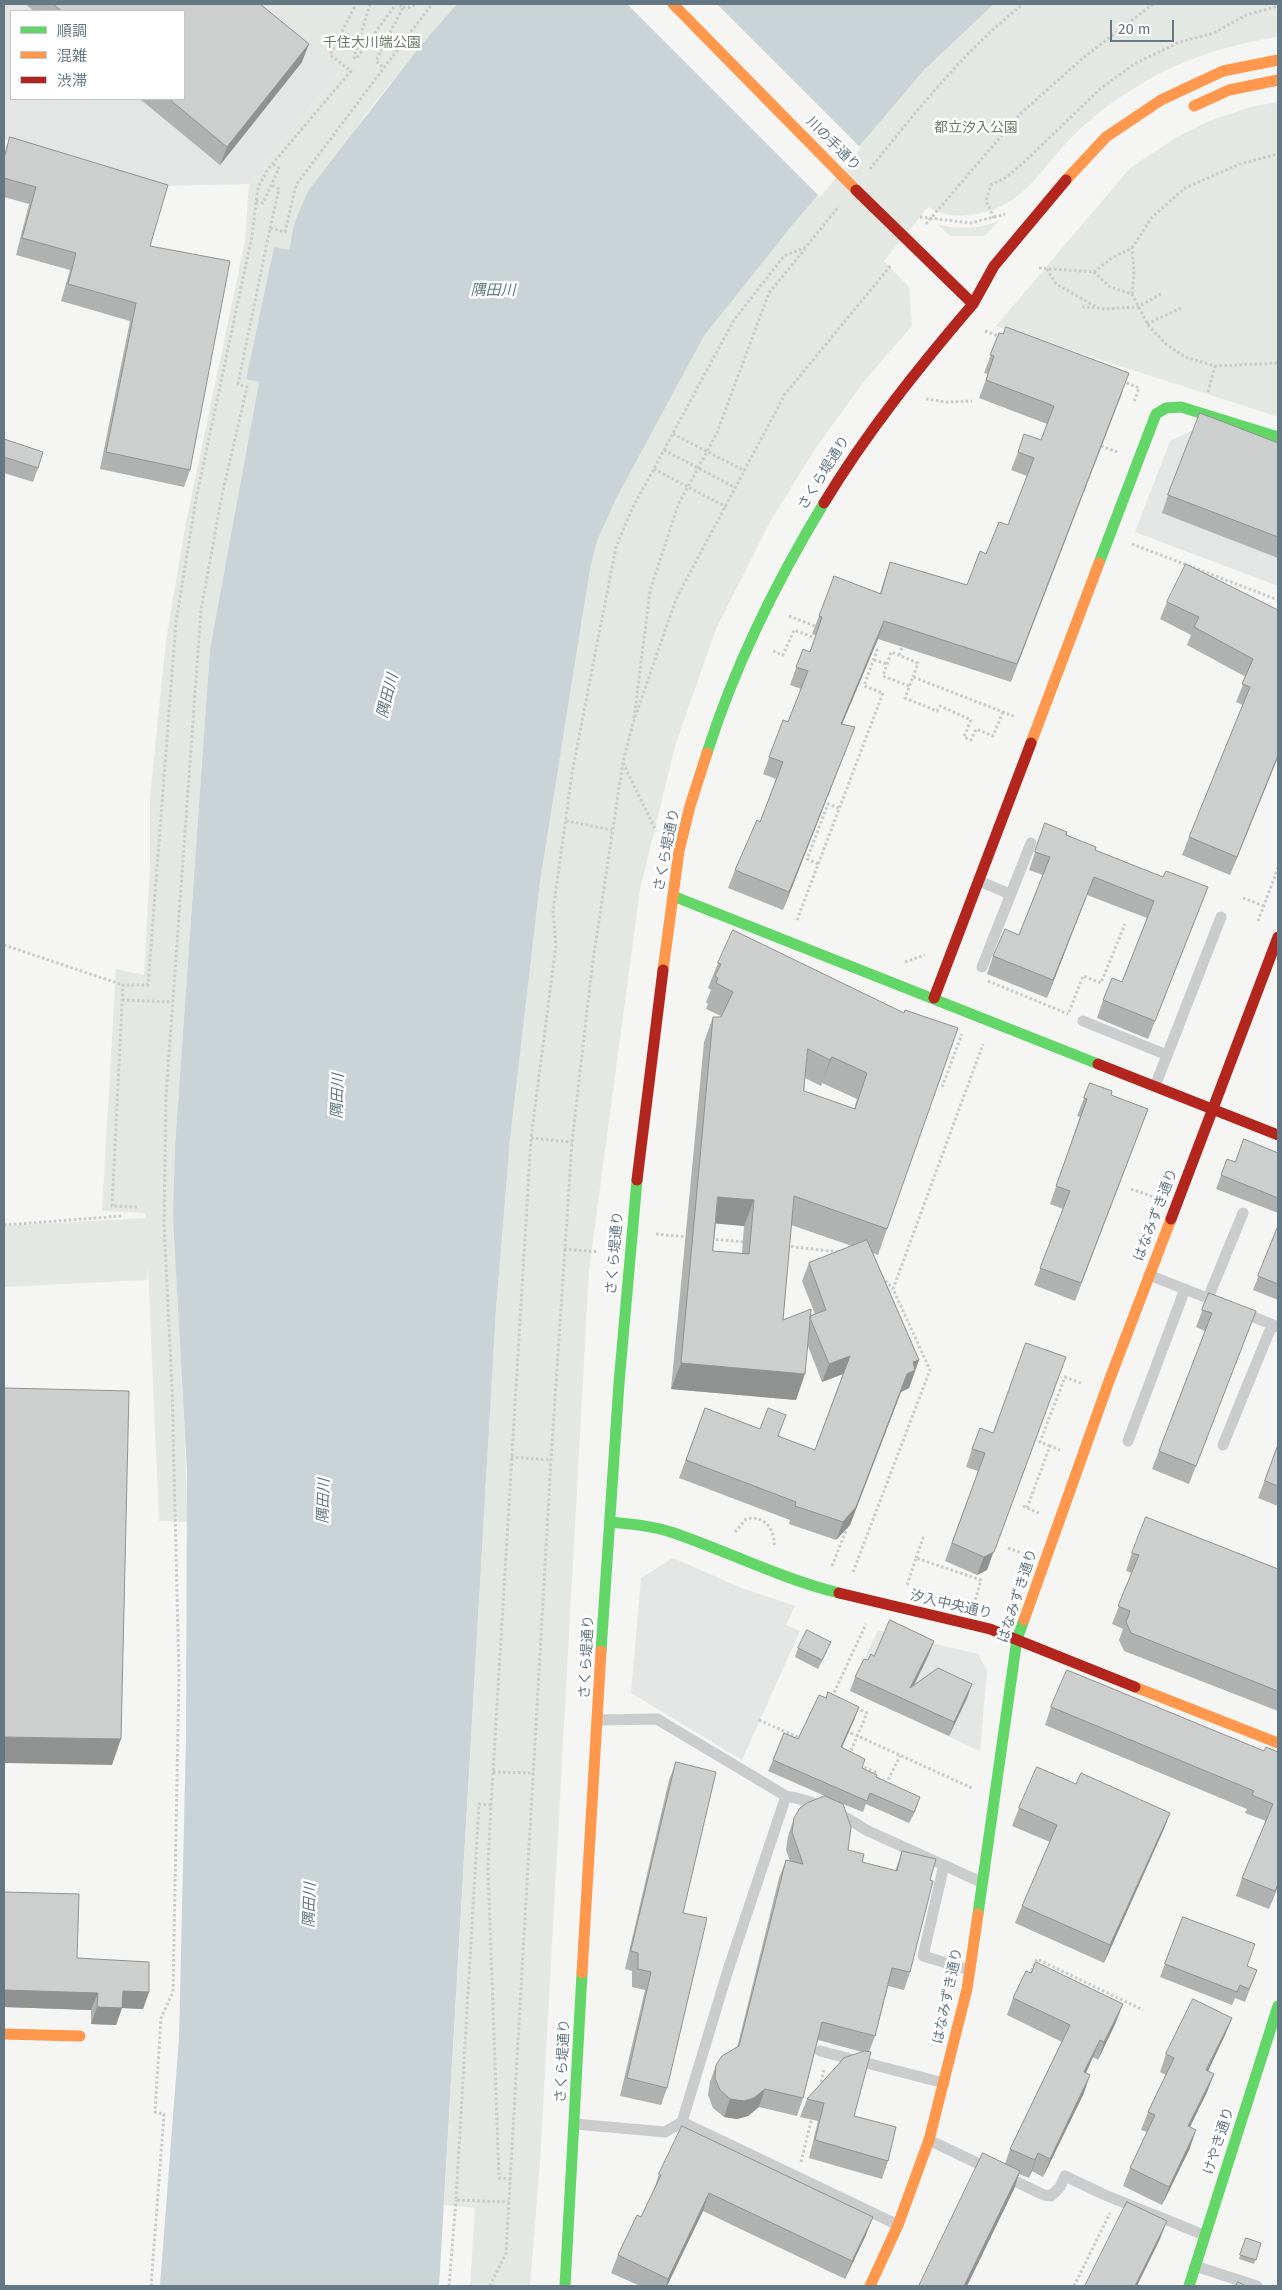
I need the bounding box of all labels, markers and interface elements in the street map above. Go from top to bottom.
legend [10,10,185,100]
scale bar [1112,10,1176,42]
text: 20 m [1118,20,1151,38]
text: 順調 [57,22,87,40]
park label: 千住大川端公園 [323,35,421,51]
text: 混雑 [57,47,87,65]
text: 渋滞 [57,72,87,90]
street label: 川の手通り [802,113,864,175]
park label: 都立汐入公園 [934,120,1018,136]
water label: 隅田川 [471,282,515,300]
street label: さくら堤通り [795,433,853,513]
water label: 隅田川 [374,672,402,720]
street label: さくら堤通り [651,807,683,893]
water label: 隅田川 [328,1073,348,1119]
street label: はなみずき通り [1131,1166,1181,1264]
street label: さくら堤通り [603,1210,627,1296]
water label: 隅田川 [314,1478,334,1524]
street label: はなみずき通り [995,1547,1041,1645]
street label: 汐入中央通り [908,1587,994,1623]
street label: さくら堤通り [576,1615,598,1699]
water label: 隅田川 [300,1882,320,1928]
street label: はなみずき通り [930,1946,966,2046]
street label: さくら堤通り [552,2019,574,2103]
street label: けやき通り [1200,2105,1238,2177]

